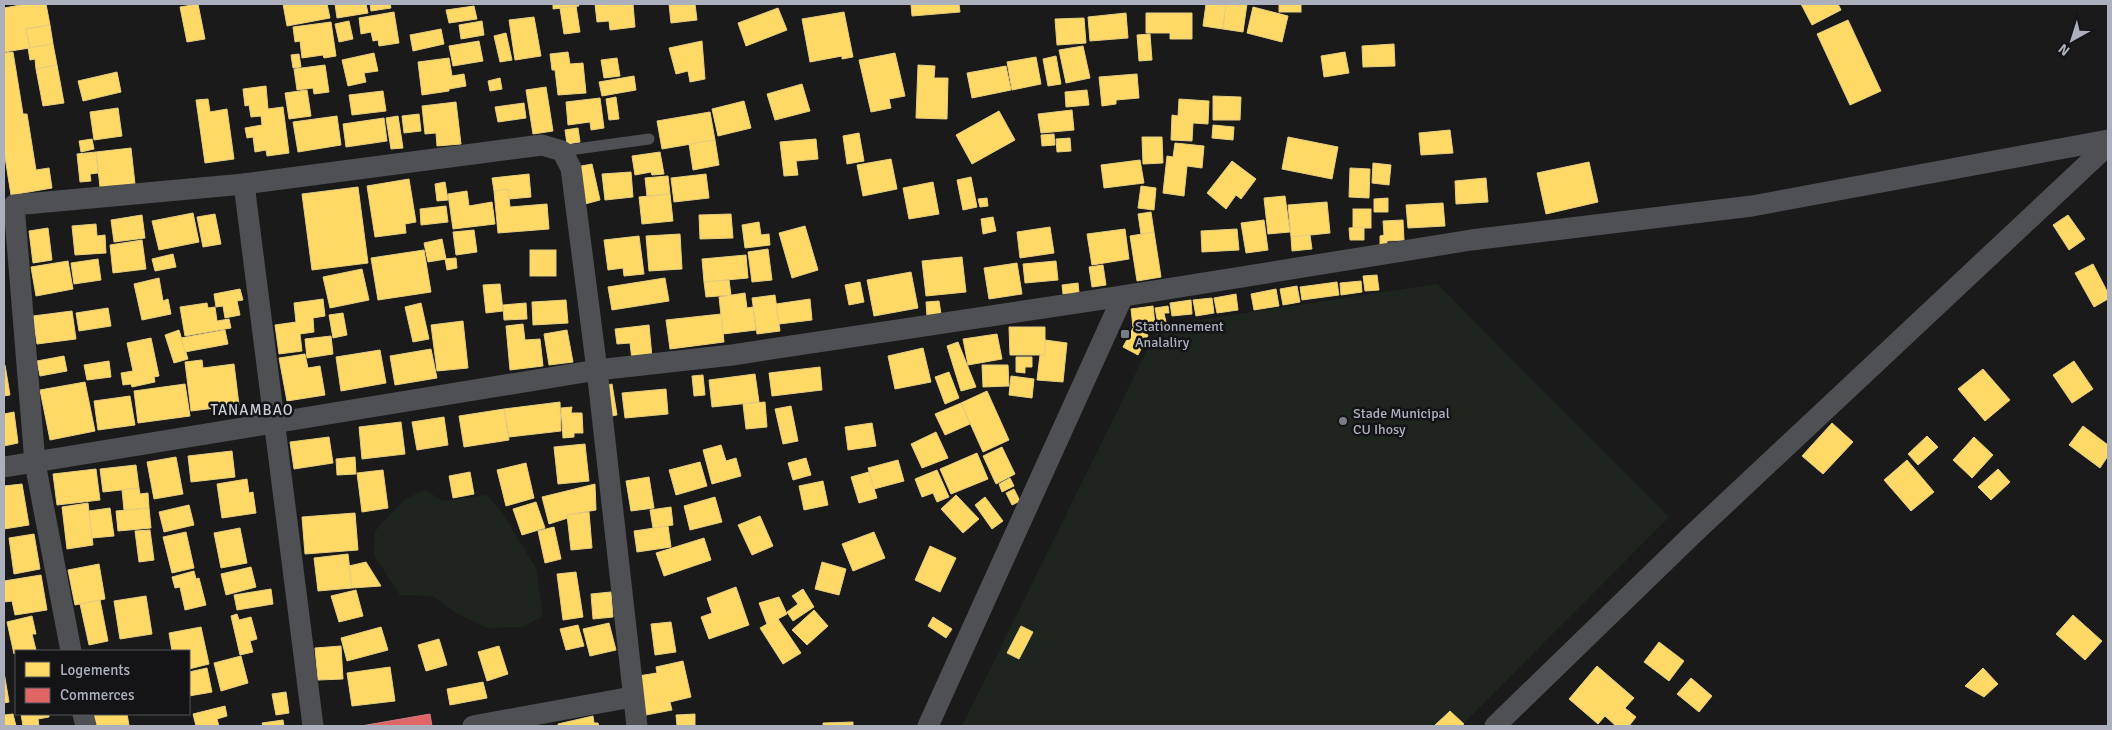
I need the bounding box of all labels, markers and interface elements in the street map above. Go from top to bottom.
north arrow [2047,15,2097,65]
text: N [2055,40,2073,59]
place label: Stationnement Analaliry [1135,318,1224,351]
marker: Stationnement Analaliry [1119,328,1131,340]
district label: TANAMBAO [210,401,294,419]
place label: Stade Municipal CU Ihosy [1353,405,1450,438]
marker: Stade Municipal CU Ihosy [1337,415,1349,427]
legend [15,650,190,715]
text: Logements [60,661,131,679]
text: Commerces [60,686,135,704]

